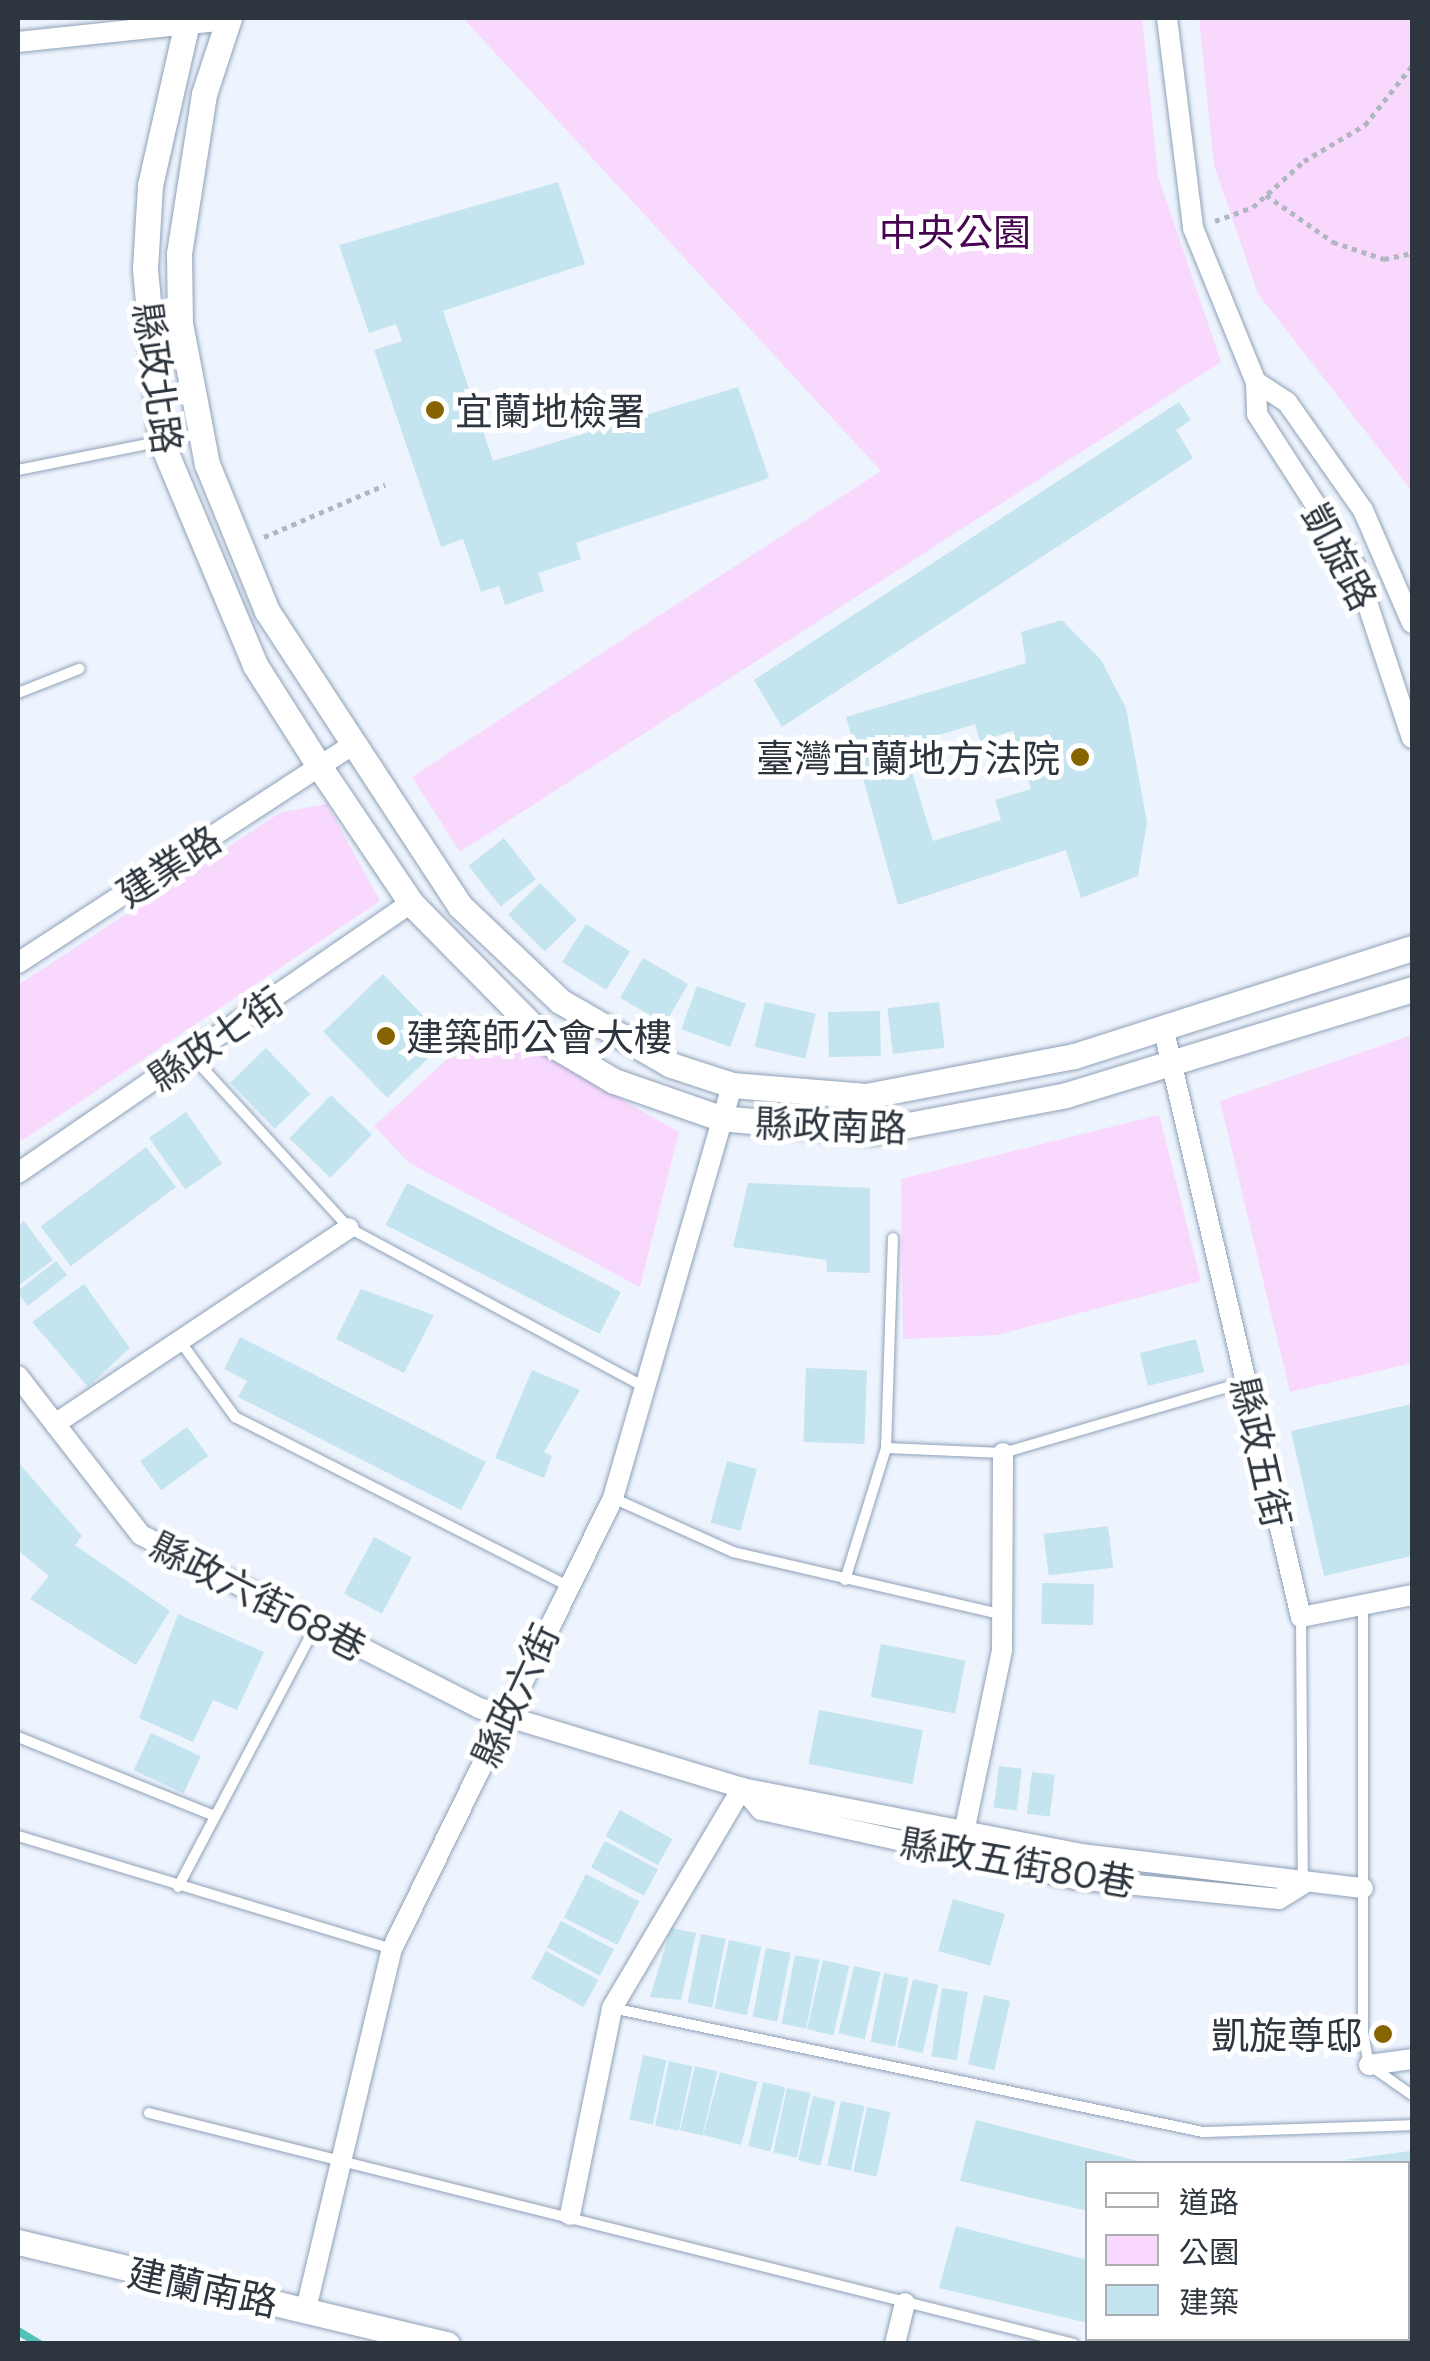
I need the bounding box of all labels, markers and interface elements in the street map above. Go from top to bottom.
park label: 中央公園 [879,208,1031,254]
street label: 縣政北路 [126,300,192,456]
place label: 宜蘭地檢署 [455,387,645,433]
marker: 宜蘭地檢署 [424,399,446,421]
street label: 凱旋路 [1294,495,1388,617]
place label: 臺灣宜蘭地方法院 [756,734,1060,780]
marker: 臺灣宜蘭地方法院 [1069,746,1091,768]
street label: 建業路 [108,815,228,915]
street label: 縣政七街 [139,977,291,1099]
place label: 建築師公會大樓 [406,1013,672,1059]
marker: 建築師公會大樓 [375,1025,397,1047]
street label: 縣政南路 [754,1099,908,1149]
street label: 縣政五街 [1223,1373,1301,1531]
street label: 縣政六街68巷 [143,1521,375,1669]
street label: 縣政六街 [461,1616,567,1774]
street label: 縣政五街80巷 [897,1818,1139,1904]
place label: 凱旋尊邸 [1211,2011,1363,2057]
marker: 凱旋尊邸 [1372,2023,1394,2045]
legend [1085,2161,1410,2341]
text: 道路 [1179,2182,1239,2219]
text: 公園 [1179,2232,1239,2269]
street label: 建蘭南路 [124,2248,282,2324]
text: 建築 [1179,2282,1239,2319]

